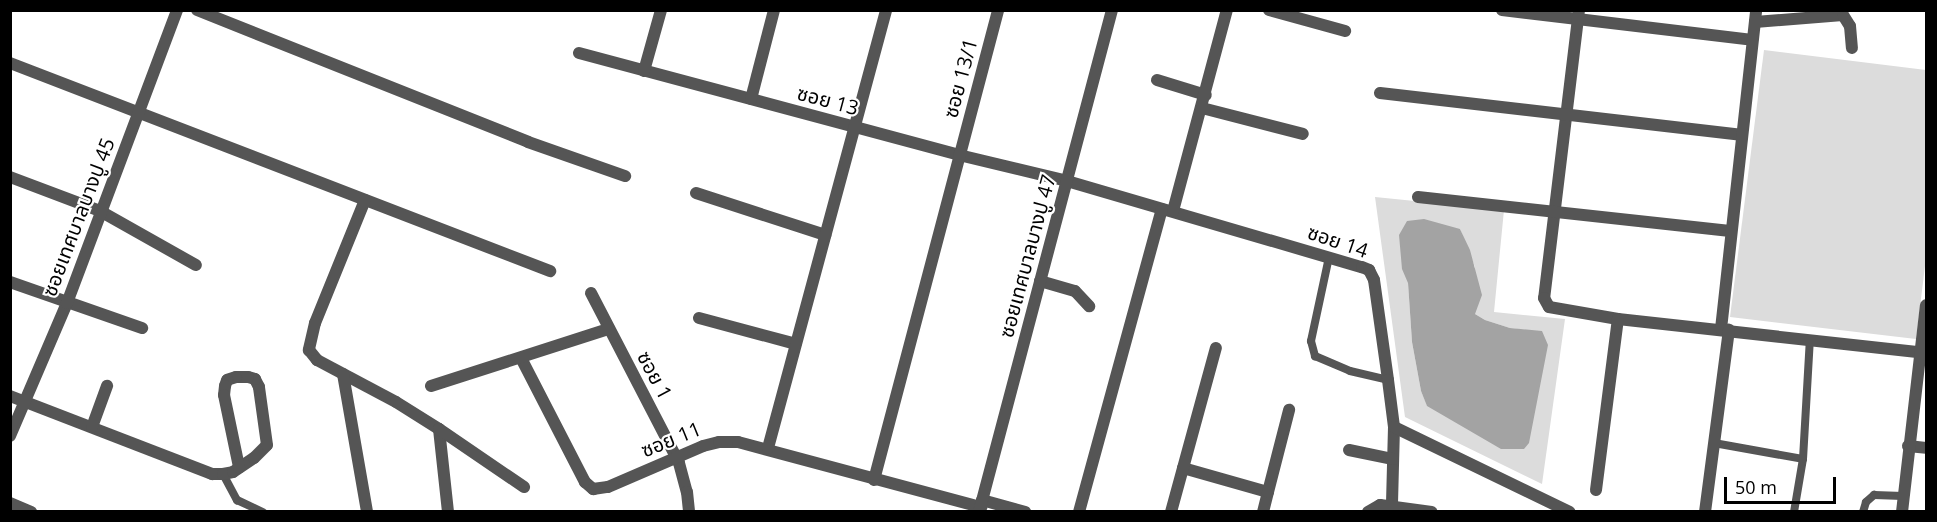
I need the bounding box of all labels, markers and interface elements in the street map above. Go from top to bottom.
street label: ซอย 13/1 [938,36,982,120]
street label: ซอย 13 [795,80,861,120]
street label: ซอยเทศบาลบางปู 45 [37,134,119,300]
street label: ซอยเทศบาลบางปู 47 [994,172,1060,340]
street label: ซอย 14 [1305,219,1371,263]
street label: ซอย 1 [632,347,678,403]
street label: ซอย 11 [638,416,704,462]
scale bar [1727,465,1840,503]
text: 50 m [1735,475,1777,499]

